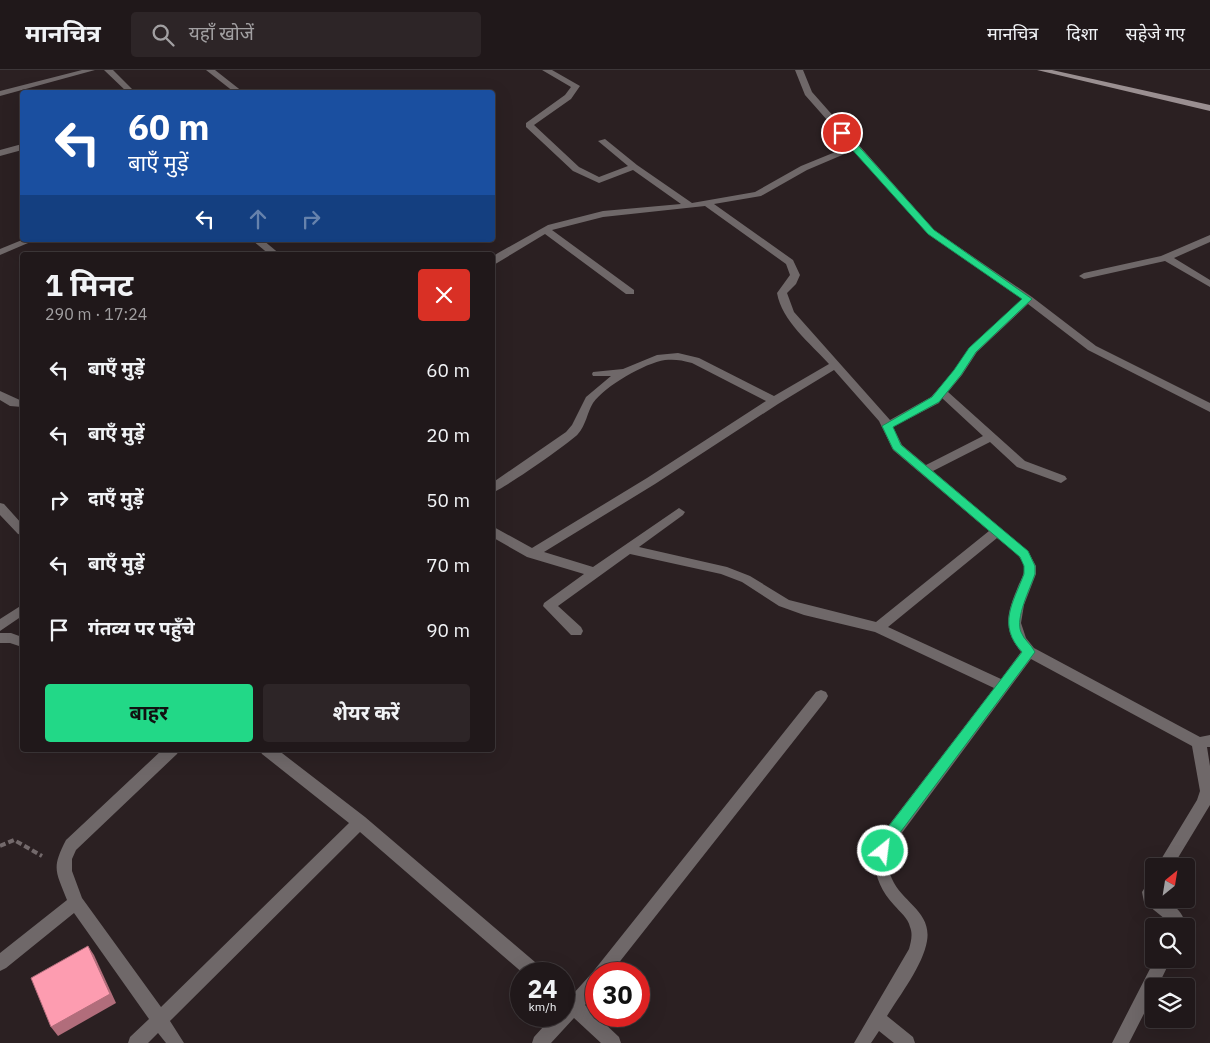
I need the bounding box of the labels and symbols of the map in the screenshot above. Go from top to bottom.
pin [821,112,863,154]
position arrow [856,824,908,876]
north arrow [1145,858,1195,908]
speed limit sign: 30 [585,962,650,1027]

